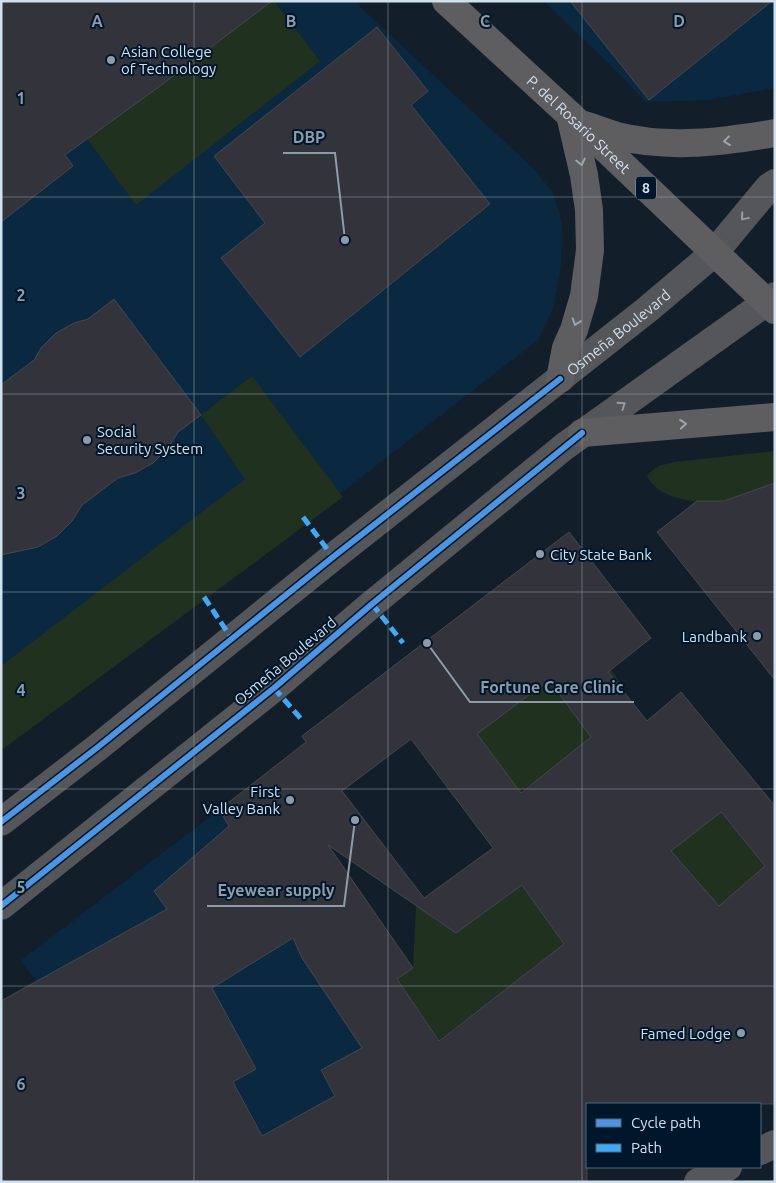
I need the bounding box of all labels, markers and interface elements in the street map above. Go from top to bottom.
text: A [91,12,103,30]
text: B [286,12,296,30]
text: C [480,12,490,30]
text: D [673,12,685,30]
place label: Asian College of Technology [121,43,216,77]
marker: Asian College of Technology [105,54,117,66]
street label: P. del Rosario Street [524,72,634,176]
text: 1 [16,89,26,107]
callout: DBP [283,122,335,153]
text: DBP [293,128,325,146]
one-way arrow [722,135,731,145]
one-way arrow [576,158,586,167]
road number: 8 [636,177,656,200]
one-way arrow [741,211,749,220]
text: 2 [16,286,26,304]
street label: Osmeña Boulevard [563,286,673,379]
one-way arrow [572,318,582,326]
one-way arrow [616,402,626,411]
one-way arrow [679,419,687,430]
place label: Social Security System [97,423,203,457]
marker: Social Security System [81,434,93,446]
text: 3 [16,484,26,502]
place label: City State Bank [550,546,652,563]
marker: City State Bank [534,548,546,560]
street label: Osmeña Boulevard [231,613,339,709]
place label: Landbank [682,628,747,645]
marker: Landbank [751,630,763,642]
callout: Fortune Care Clinic [470,671,634,702]
text: Fortune Care Clinic [480,678,624,696]
text: 4 [16,681,26,699]
place label: First Valley Bank [203,783,280,817]
marker: First Valley Bank [284,794,296,806]
callout: Eyewear supply [207,875,344,906]
text: 5 [16,878,26,896]
text: Eyewear supply [218,881,335,899]
place label: Famed Lodge [640,1025,731,1042]
marker: Famed Lodge [735,1027,747,1039]
text: 6 [16,1075,26,1093]
legend [586,1103,761,1168]
text: Cycle path [631,1114,701,1131]
text: Path [631,1139,662,1156]

